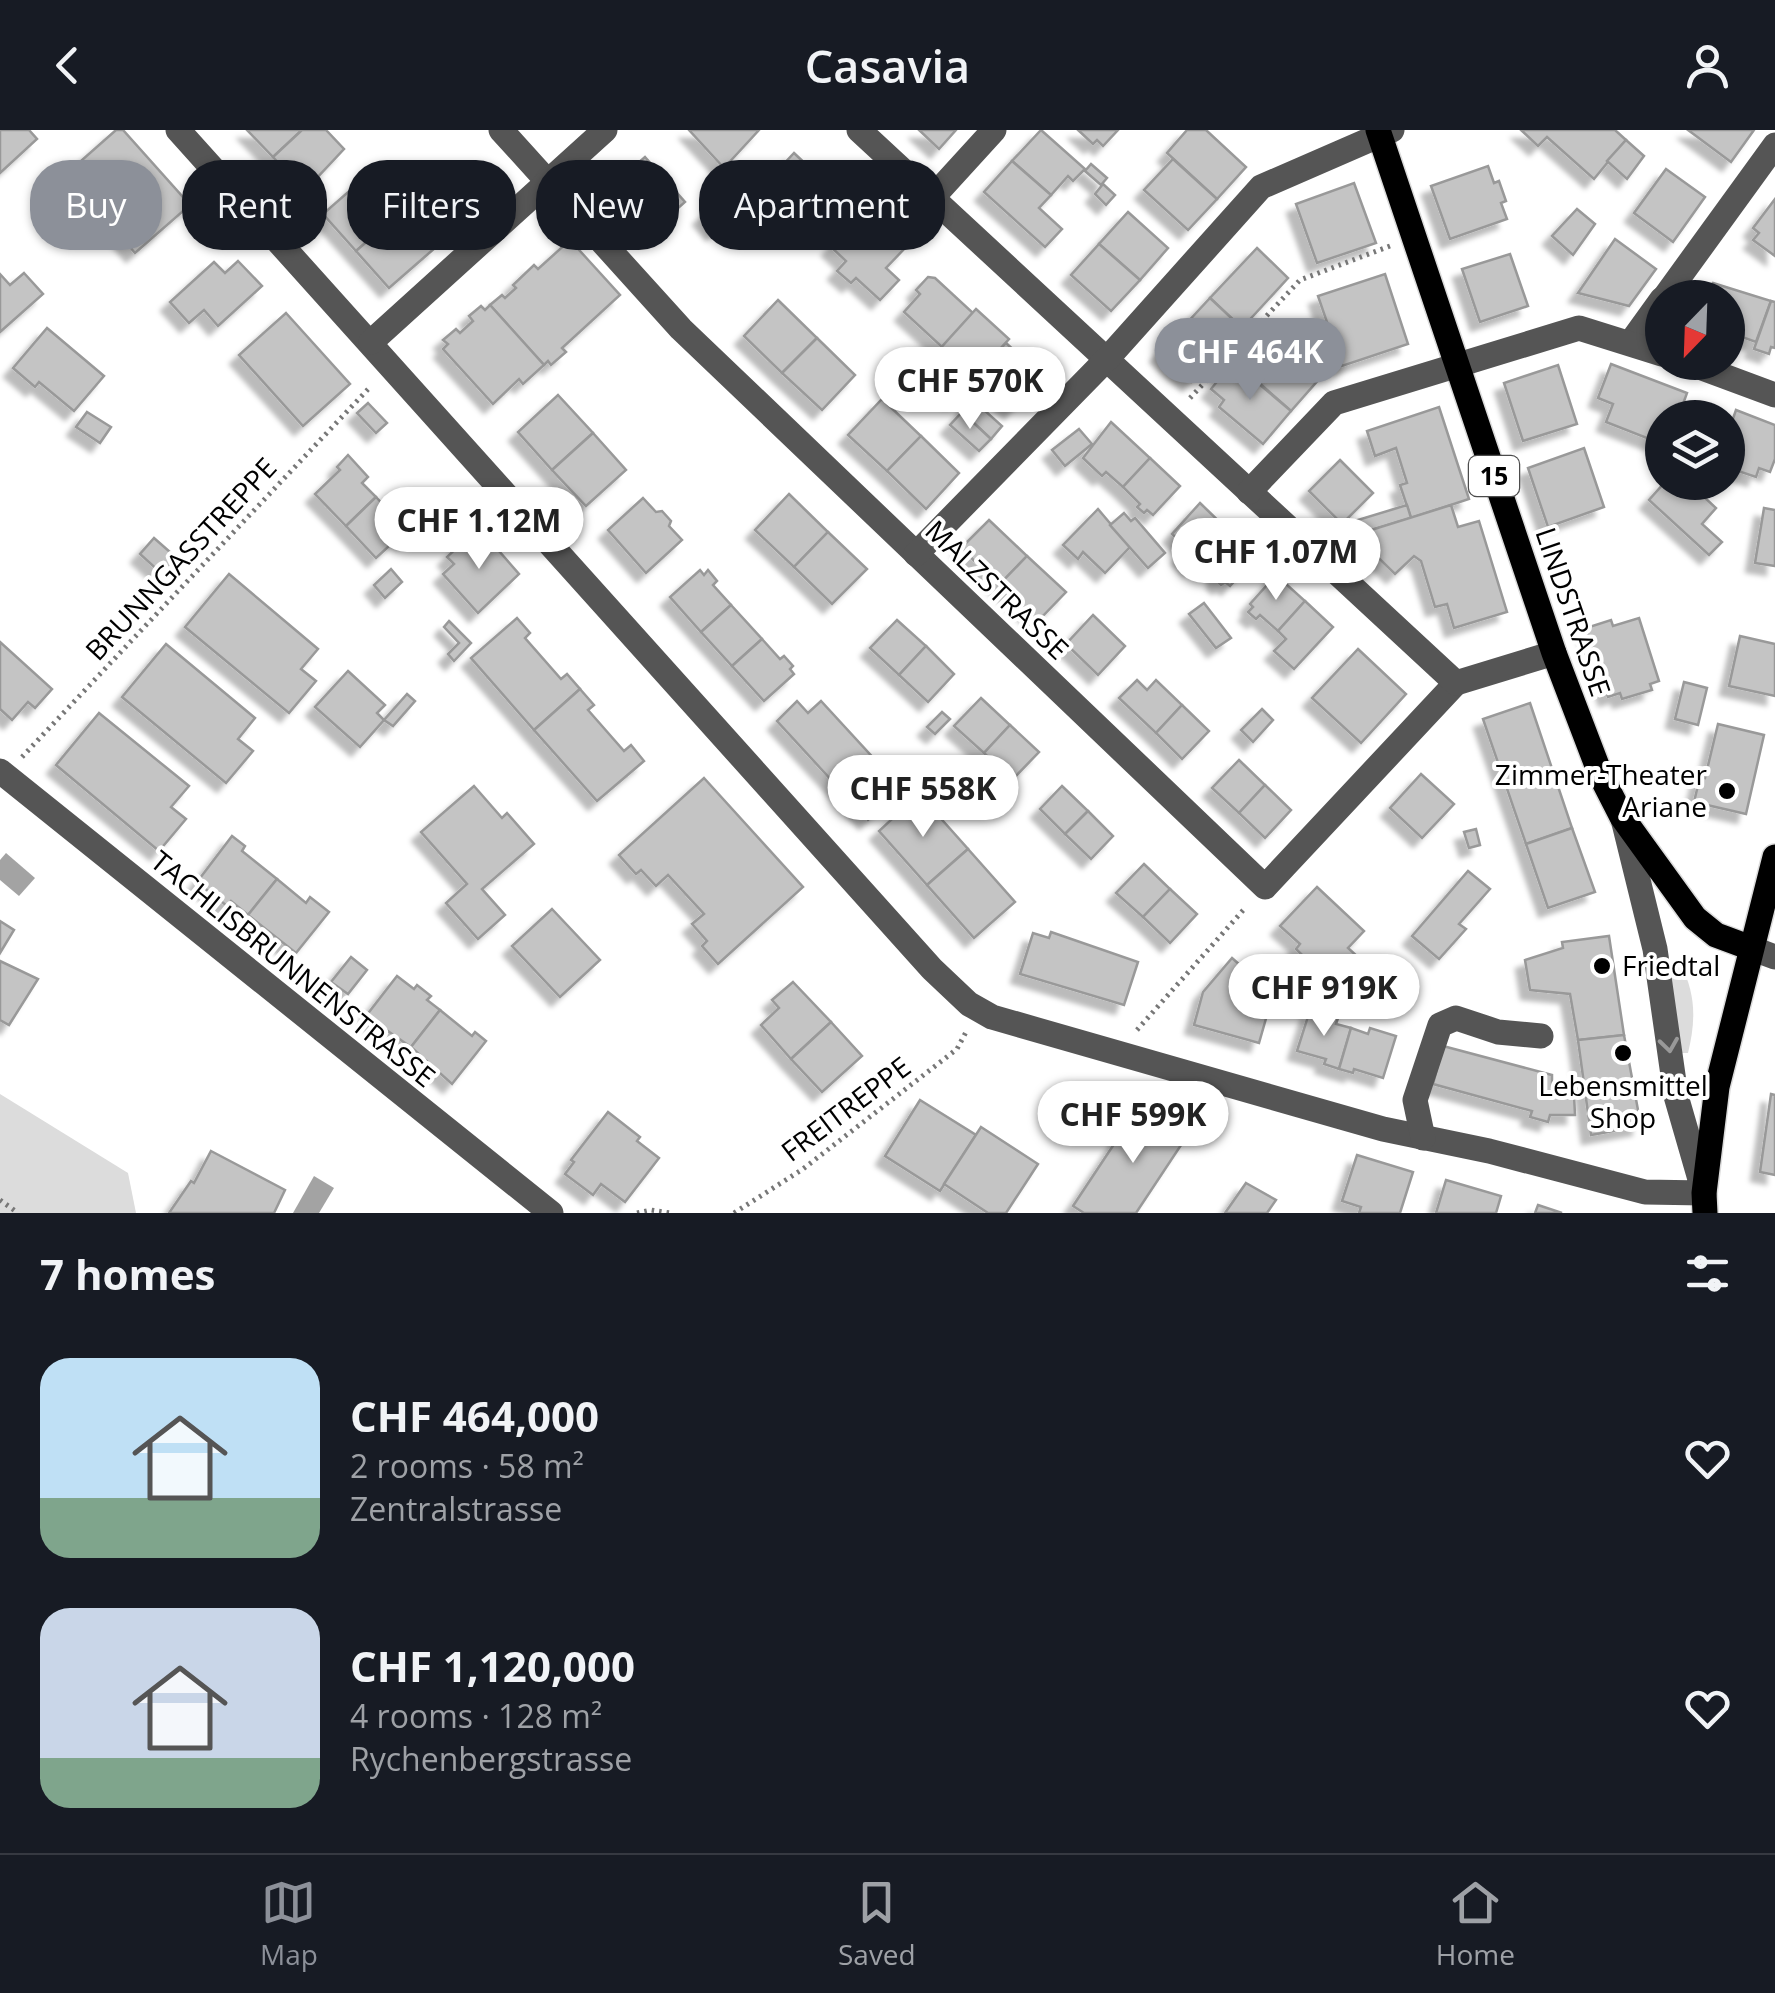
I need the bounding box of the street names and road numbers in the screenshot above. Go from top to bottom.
street label: BRUNNGASSTREPPE [76,449,284,668]
road number: 15 [1469,456,1519,496]
street label: MALZSTRASSE [918,511,1078,667]
street label: LINDSTRASSE [1527,522,1621,701]
street label: TACHLISBRUNNENSTRASSE [143,841,444,1095]
street label: FREITREPPE [773,1047,918,1169]

